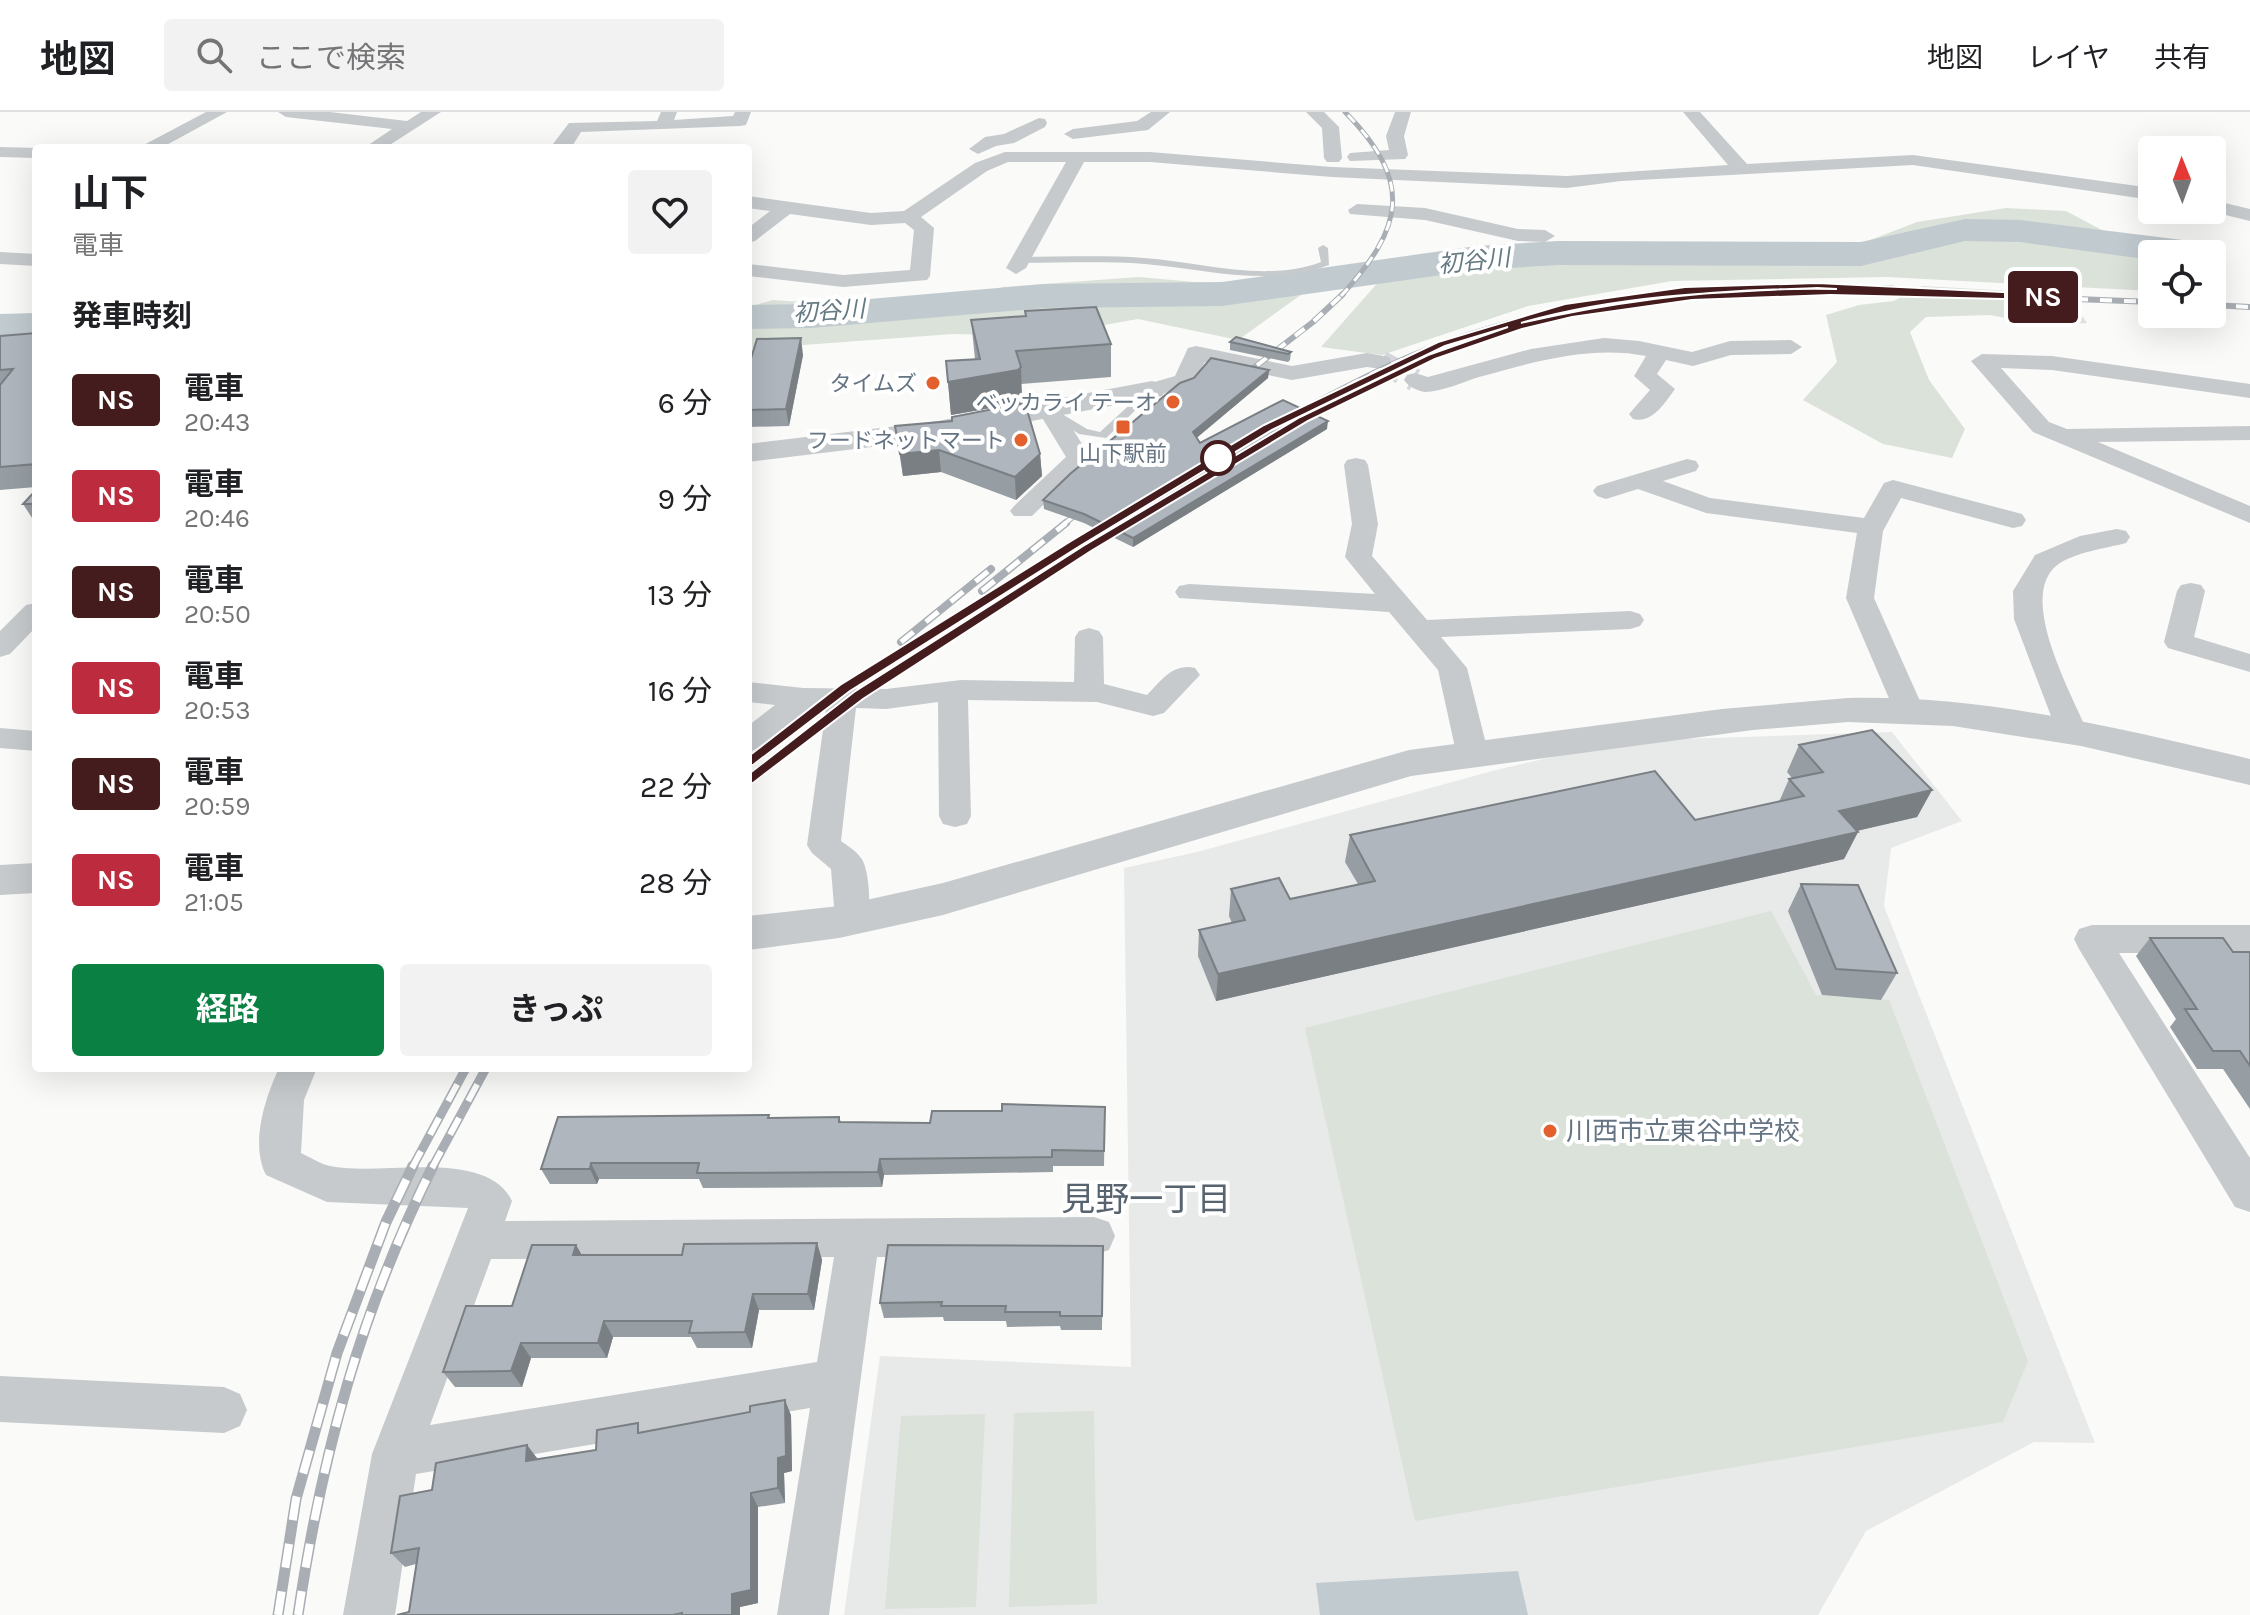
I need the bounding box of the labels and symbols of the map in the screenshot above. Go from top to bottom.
north arrow [2138,136,2226,224]
water label: 初谷川 [1437,243,1514,279]
line badge: NS [2007,271,2079,323]
water label: 初谷川 [792,294,869,327]
place label: タイムズ [829,371,917,397]
marker: タイムズ [924,374,942,392]
place label: ベッカライ テーオ [976,390,1157,416]
marker: ベッカライ テーオ [1164,393,1182,411]
marker: 山下駅前 [1114,418,1132,436]
place label: フードネットマート [807,428,1005,454]
marker: フードネットマート [1012,431,1030,449]
place label: 山下駅前 [1079,441,1167,467]
unlabelled marker [1201,441,1235,475]
place label: 川西市立東谷中学校 [1566,1116,1800,1147]
marker: 川西市立東谷中学校 [1541,1122,1559,1140]
district label: 見野一丁目 [1061,1180,1231,1220]

